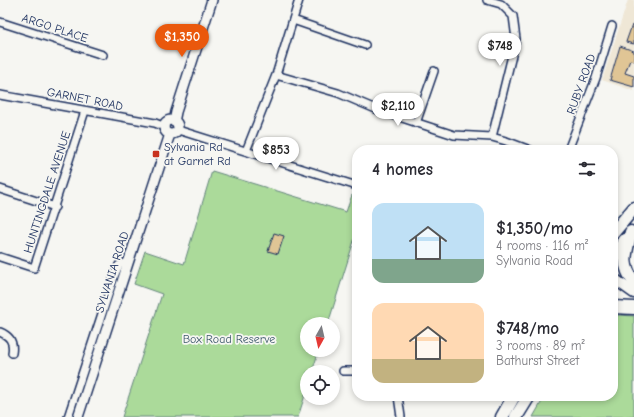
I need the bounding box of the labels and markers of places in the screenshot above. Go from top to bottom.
pin: $1,350 [149,24,215,58]
pin: $748 [476,33,524,67]
pin: $2,110 [365,93,431,127]
pin: $853 [252,137,300,171]
place label: Sylvania Rd at Garnet Rd [164,140,231,168]
marker: Sylvania Rd at Garnet Rd [151,149,161,159]

